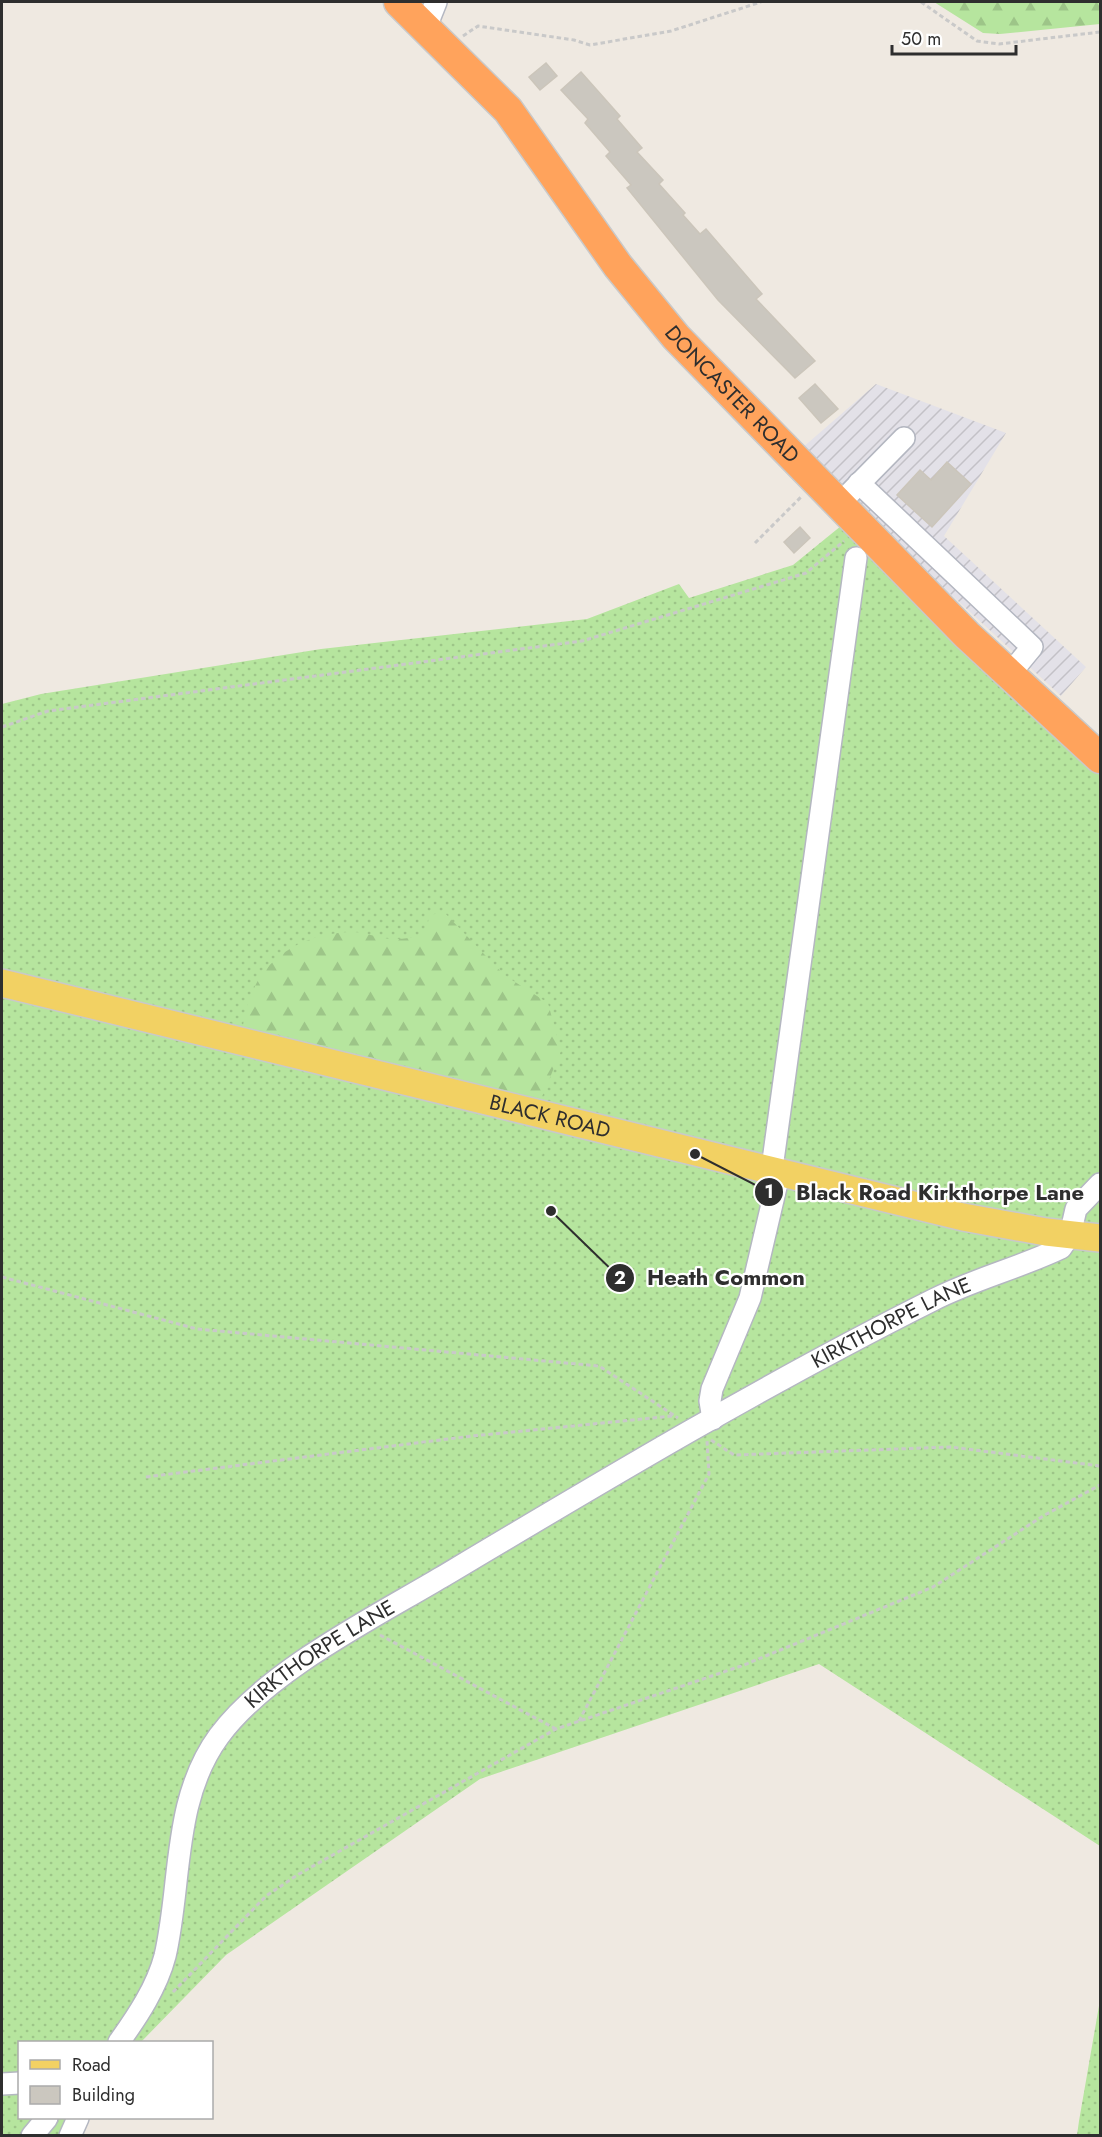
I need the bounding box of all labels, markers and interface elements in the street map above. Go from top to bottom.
scale bar [892,18,1016,56]
text: 50 m [901,26,941,52]
street label: DONCASTER ROAD [657,319,806,470]
street label: BLACK ROAD [486,1087,614,1146]
callout: Black Road Kirkthorpe Lane [754,1172,1096,1212]
text: Black Road Kirkthorpe Lane [796,1176,1084,1208]
text: 1 [764,1179,774,1205]
callout: Heath Common [605,1258,817,1298]
text: Heath Common [647,1261,805,1293]
text: 2 [614,1265,626,1291]
street label: KIRKTHORPE LANE [806,1270,975,1376]
street label: KIRKTHORPE LANE [238,1592,400,1715]
legend [18,2041,213,2119]
text: Road [72,2052,111,2078]
text: Building [72,2082,135,2108]

